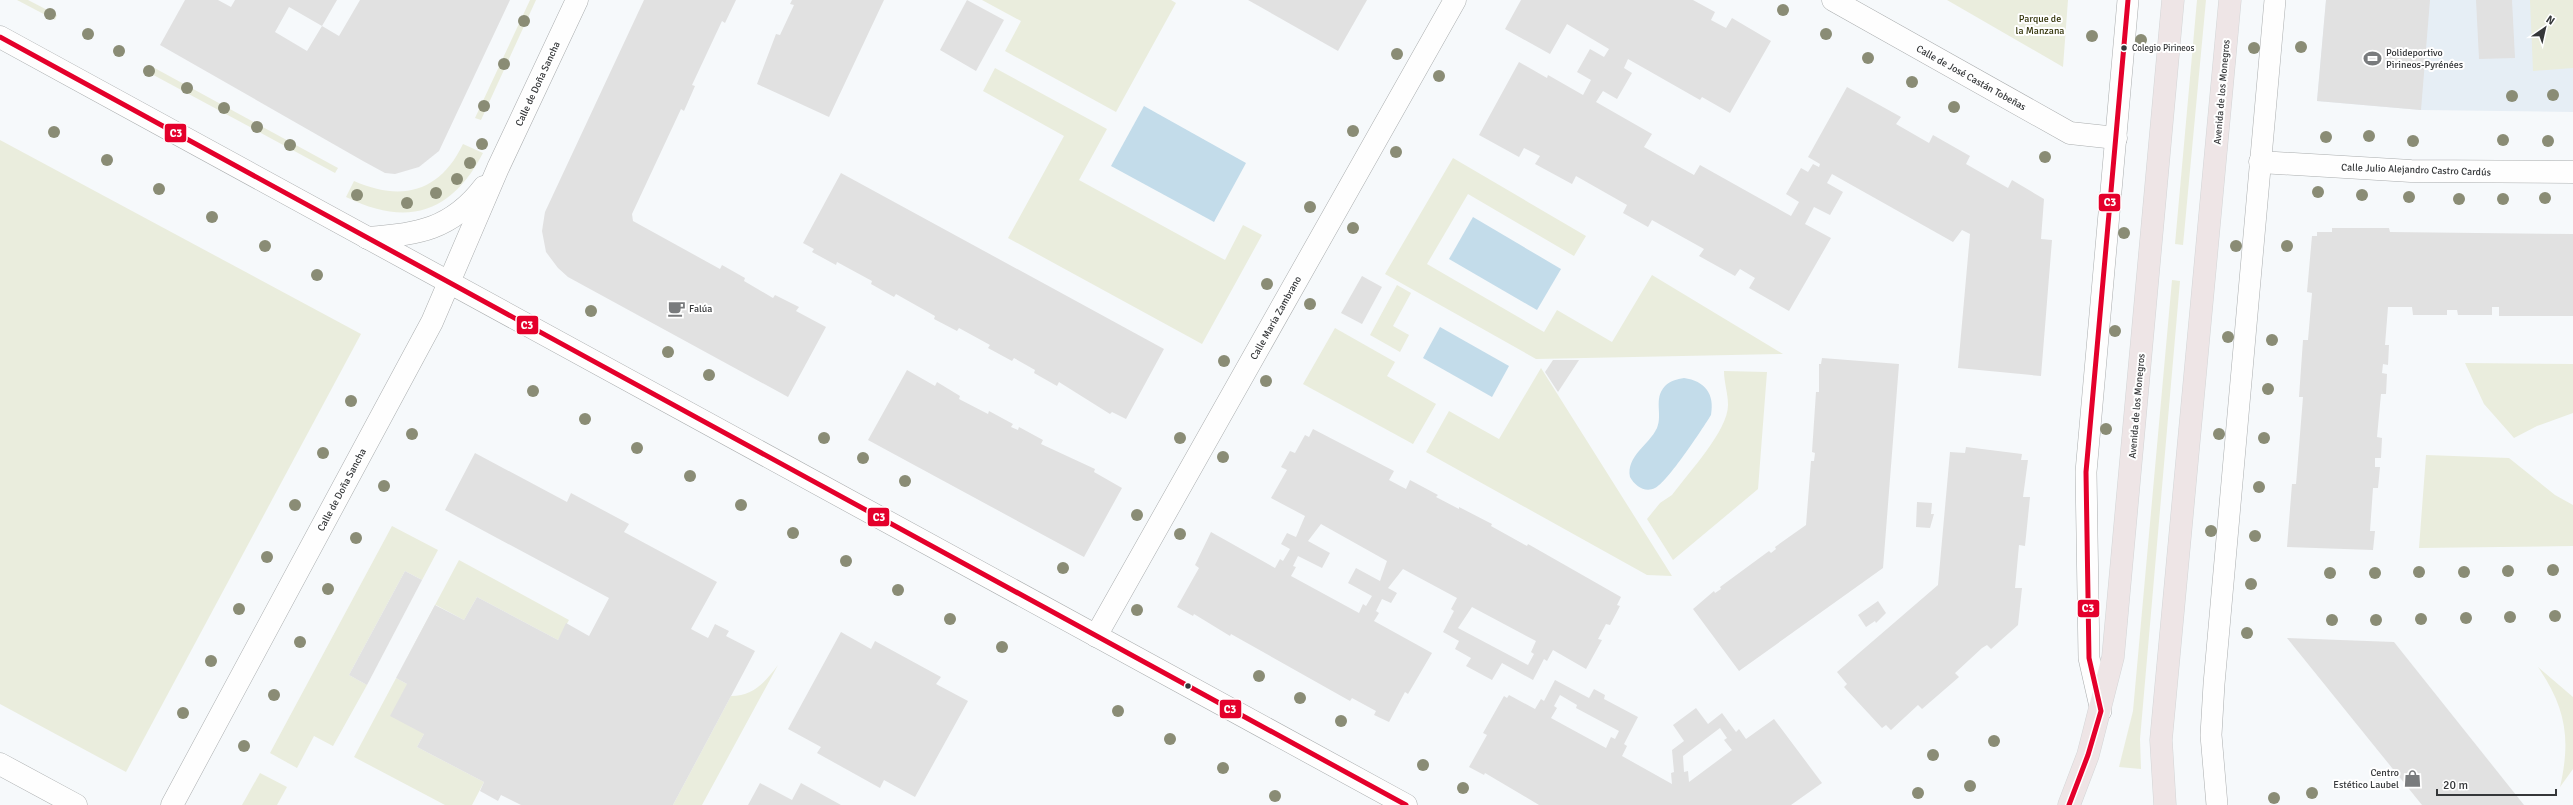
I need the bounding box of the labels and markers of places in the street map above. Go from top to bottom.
marker: Colegio Pirineos [2119,43,2129,53]
place label: Colegio Pirineos [2132,43,2194,54]
place label: Polideportivo Pirineos-Pyrénées [2386,47,2464,71]
sports icon: Polideportivo Pirineos-Pyrénées [2363,49,2383,69]
cafe icon: Falúa [666,299,686,319]
place label: Falúa [689,303,712,315]
unlabelled marker [1183,681,1193,691]
place label: Centro Estético Laubel [2333,767,2399,791]
shop icon: Centro Estético Laubel [2402,769,2422,789]

